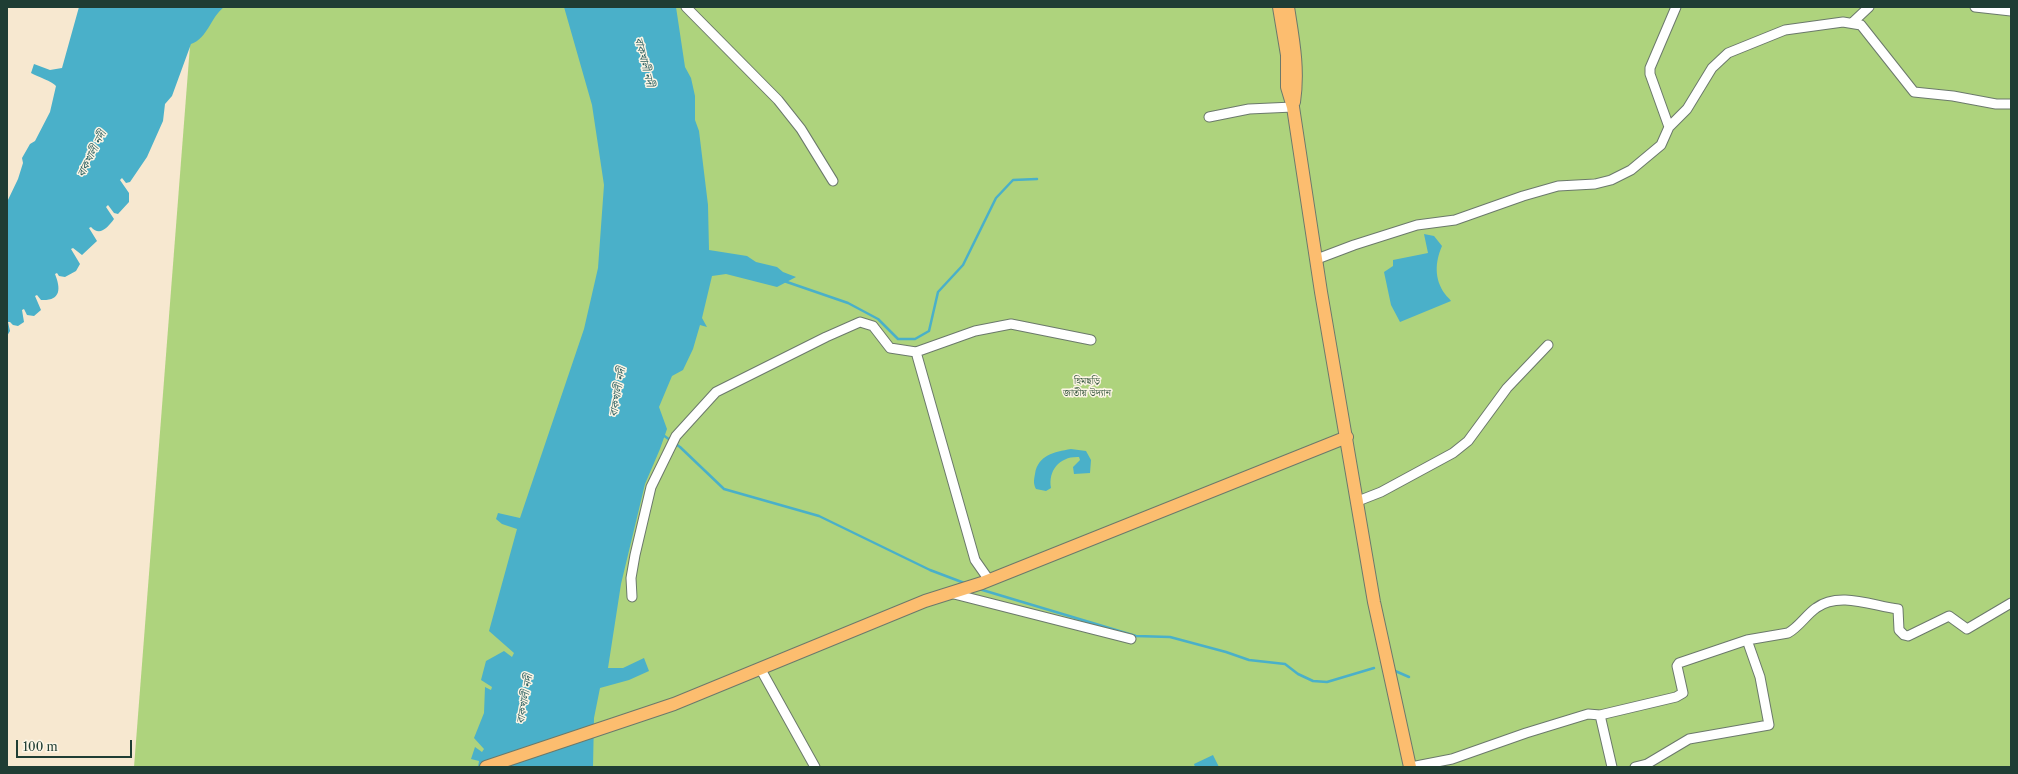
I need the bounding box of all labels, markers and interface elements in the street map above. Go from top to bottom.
water label: বাকখালী নদী [632,36,656,88]
water label: বাকখালী নদী [75,129,109,179]
water label: বাকখালী নদী [607,366,629,418]
park label: হিমছড়ি জাতীয় উদ্যান [1063,375,1111,398]
water label: বাকখালী নদী [514,673,536,725]
scale bar [18,732,134,758]
text: 100 m [23,739,58,754]

